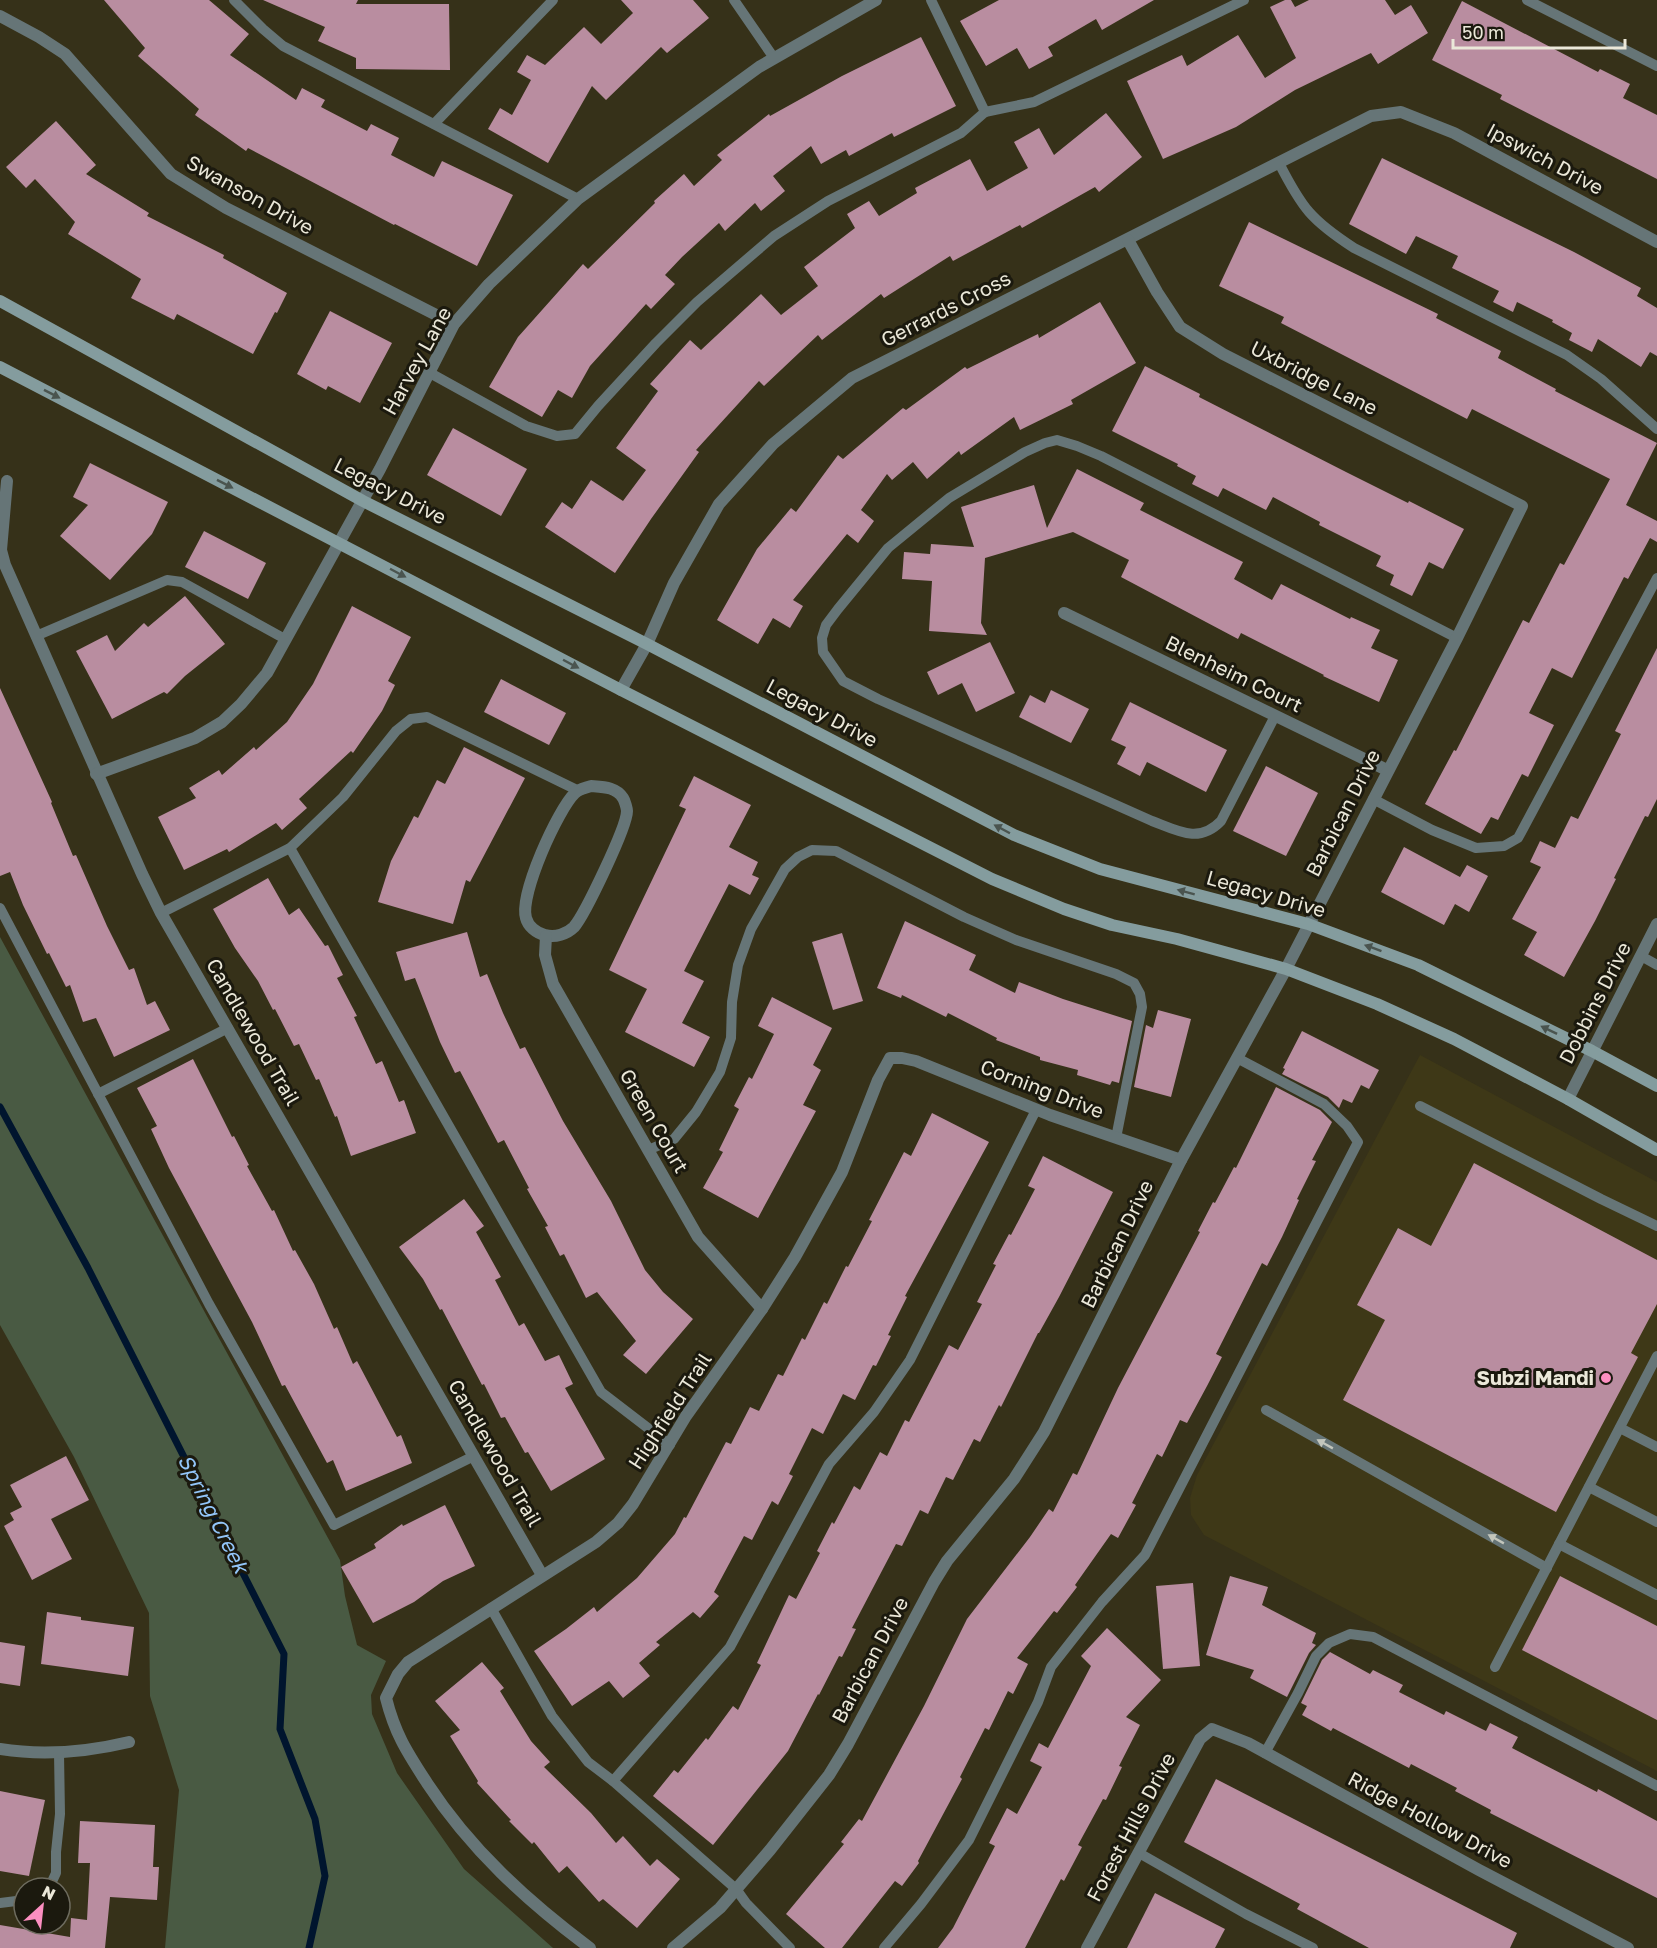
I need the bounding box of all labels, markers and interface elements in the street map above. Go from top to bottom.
scale bar [1453,12,1626,50]
text: 50 m [1462,21,1504,43]
street label: Ipswich Drive [1483,117,1608,199]
street label: Swanson Drive [183,149,318,239]
street label: Gerrards Cross [877,265,1014,351]
street label: Harvey Lane [377,302,456,419]
street label: Uxbridge Lane [1247,335,1382,419]
one-way arrow [44,389,61,399]
street label: Legacy Drive [330,452,451,529]
one-way arrow [216,478,234,488]
one-way arrow [390,569,407,578]
street label: Blenheim Court [1162,630,1307,717]
one-way arrow [563,659,580,669]
street label: Legacy Drive [763,673,882,752]
street label: Barbican Drive [1300,745,1384,880]
one-way arrow [993,824,1010,834]
street label: Legacy Drive [1204,865,1329,921]
one-way arrow [1177,886,1195,896]
street label: Dobbins Drive [1553,938,1635,1067]
one-way arrow [1363,943,1381,953]
street label: Candlewood Trail [202,954,306,1109]
one-way arrow [1541,1025,1558,1035]
street label: Corning Drive [977,1054,1107,1123]
street label: Green Court [615,1064,694,1177]
street label: Barbican Drive [1075,1176,1157,1311]
street label: Highfield Trail [623,1348,716,1473]
place label: Subzi Mandi [1477,1365,1594,1389]
marker: Subzi Mandi [1599,1371,1613,1385]
street label: Candlewood Trail [444,1375,548,1530]
one-way arrow [1317,1439,1334,1449]
water label: Spring Creek [173,1450,256,1579]
one-way arrow [1487,1534,1504,1544]
street label: Barbican Drive [826,1592,912,1727]
street label: Forest Hills Drive [1081,1748,1179,1905]
street label: Ridge Hollow Drive [1344,1766,1517,1873]
north arrow [12,1876,72,1936]
text: N [39,1881,59,1904]

